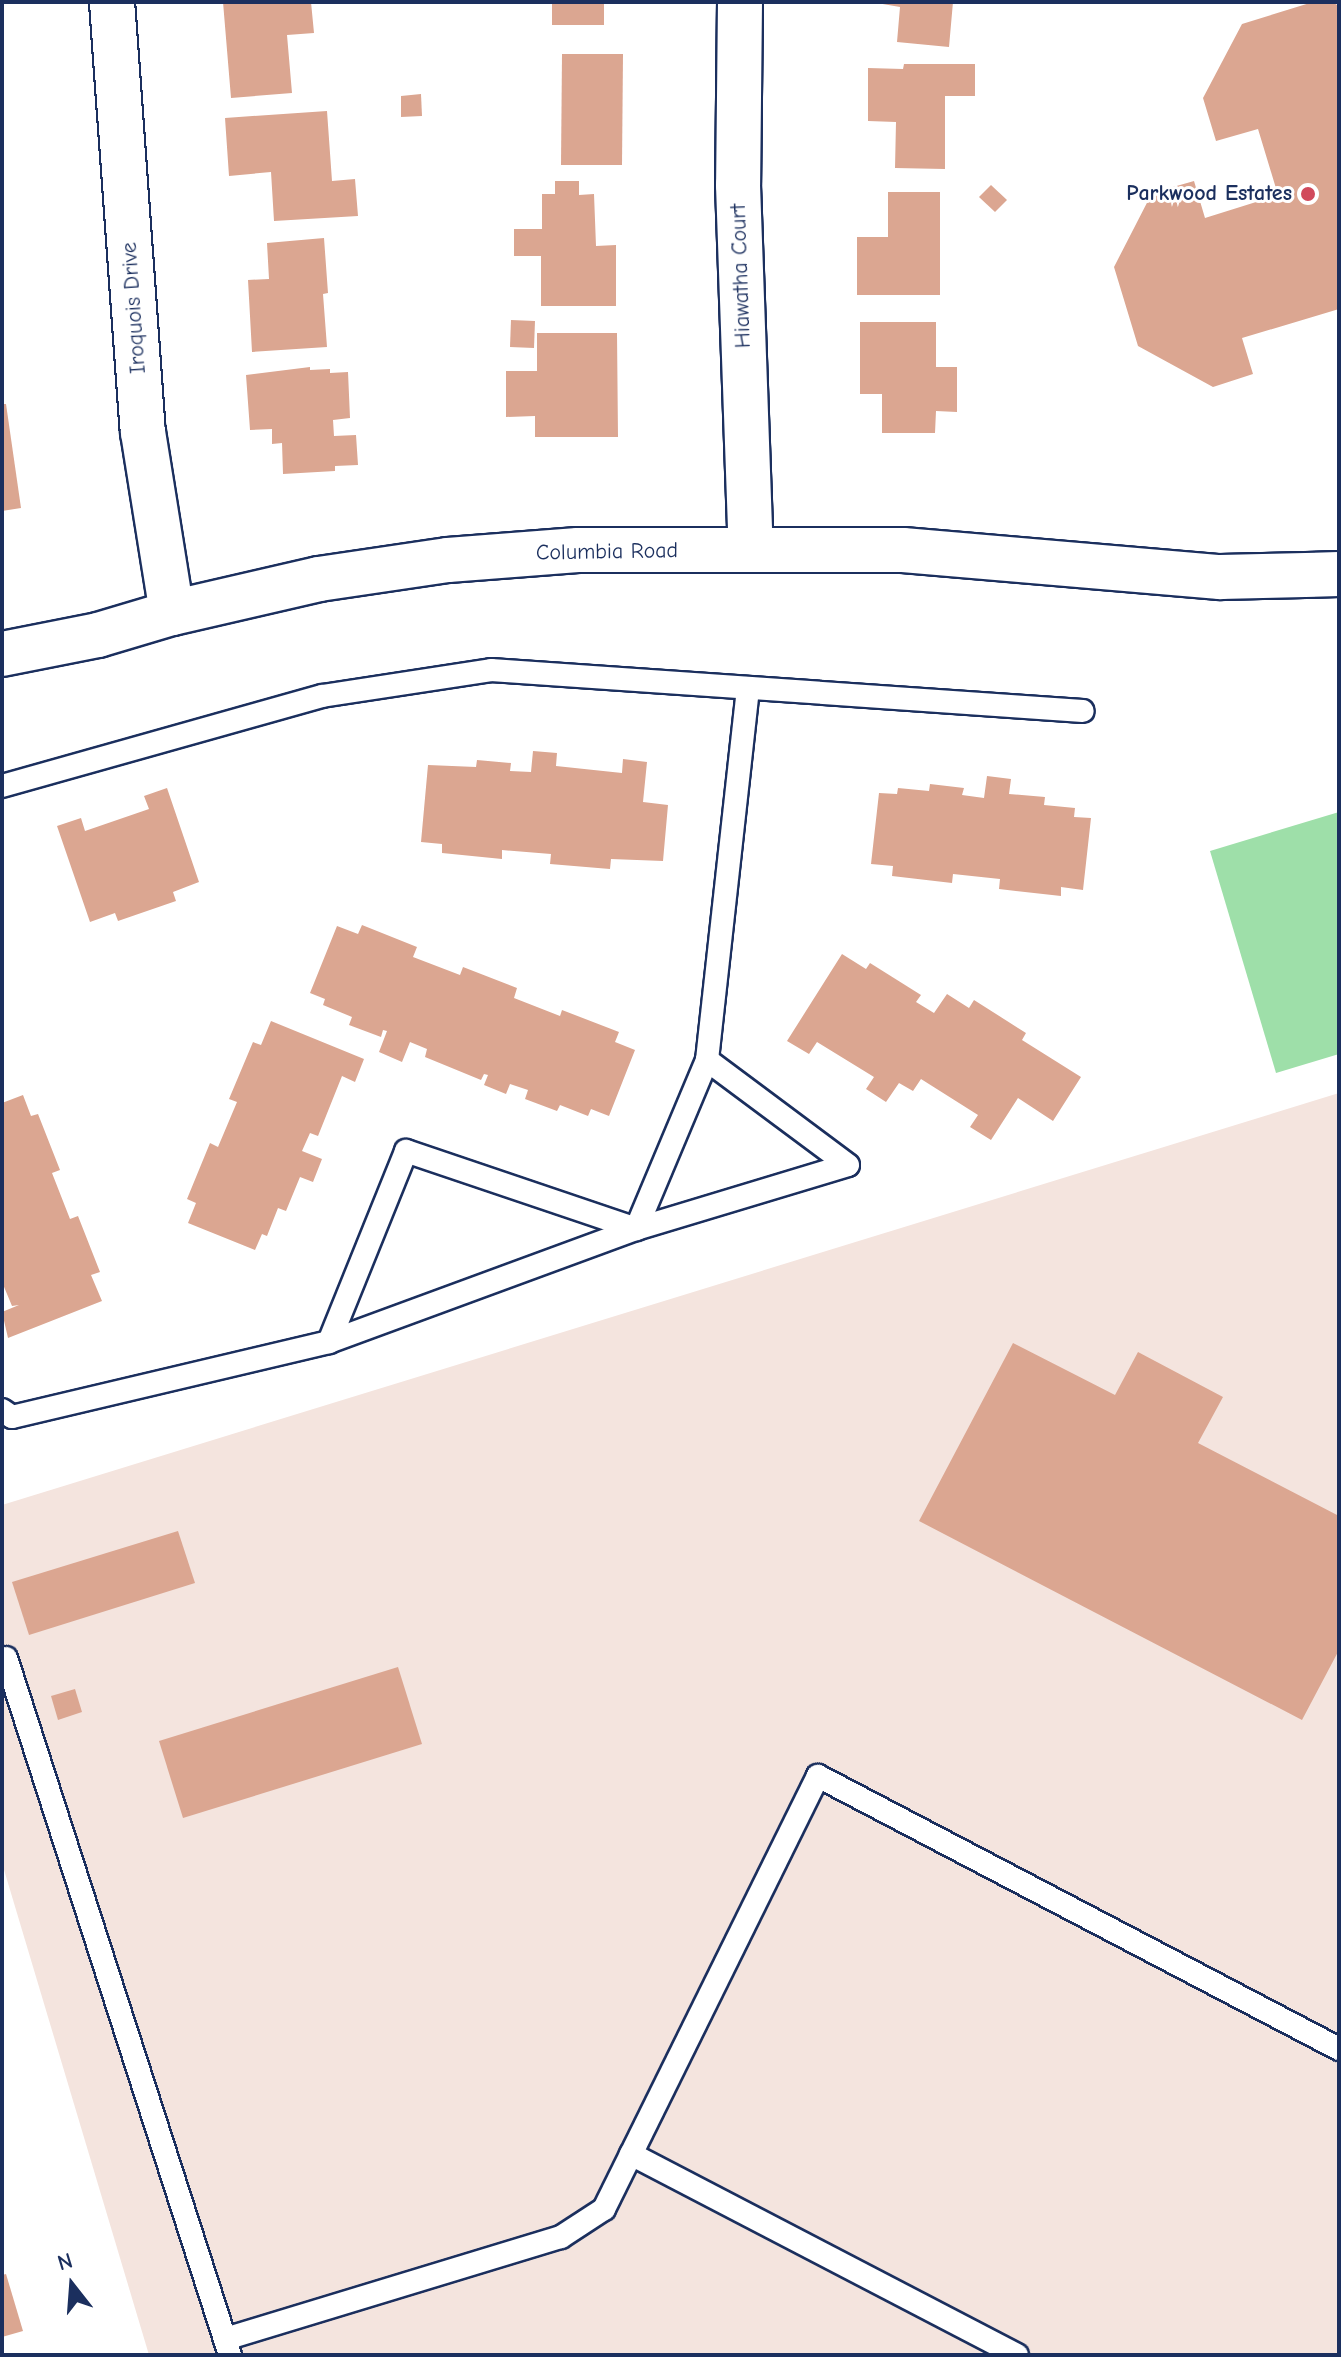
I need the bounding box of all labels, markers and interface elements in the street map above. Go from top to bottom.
place label: Parkwood Estates [1126,181,1292,207]
marker: Parkwood Estates [1299,185,1317,203]
street label: Hiawatha Court [725,203,757,349]
street label: Iroquois Drive [116,241,152,375]
street label: Columbia Road [536,538,678,566]
north arrow [32,2245,112,2325]
text: N [54,2248,76,2277]

